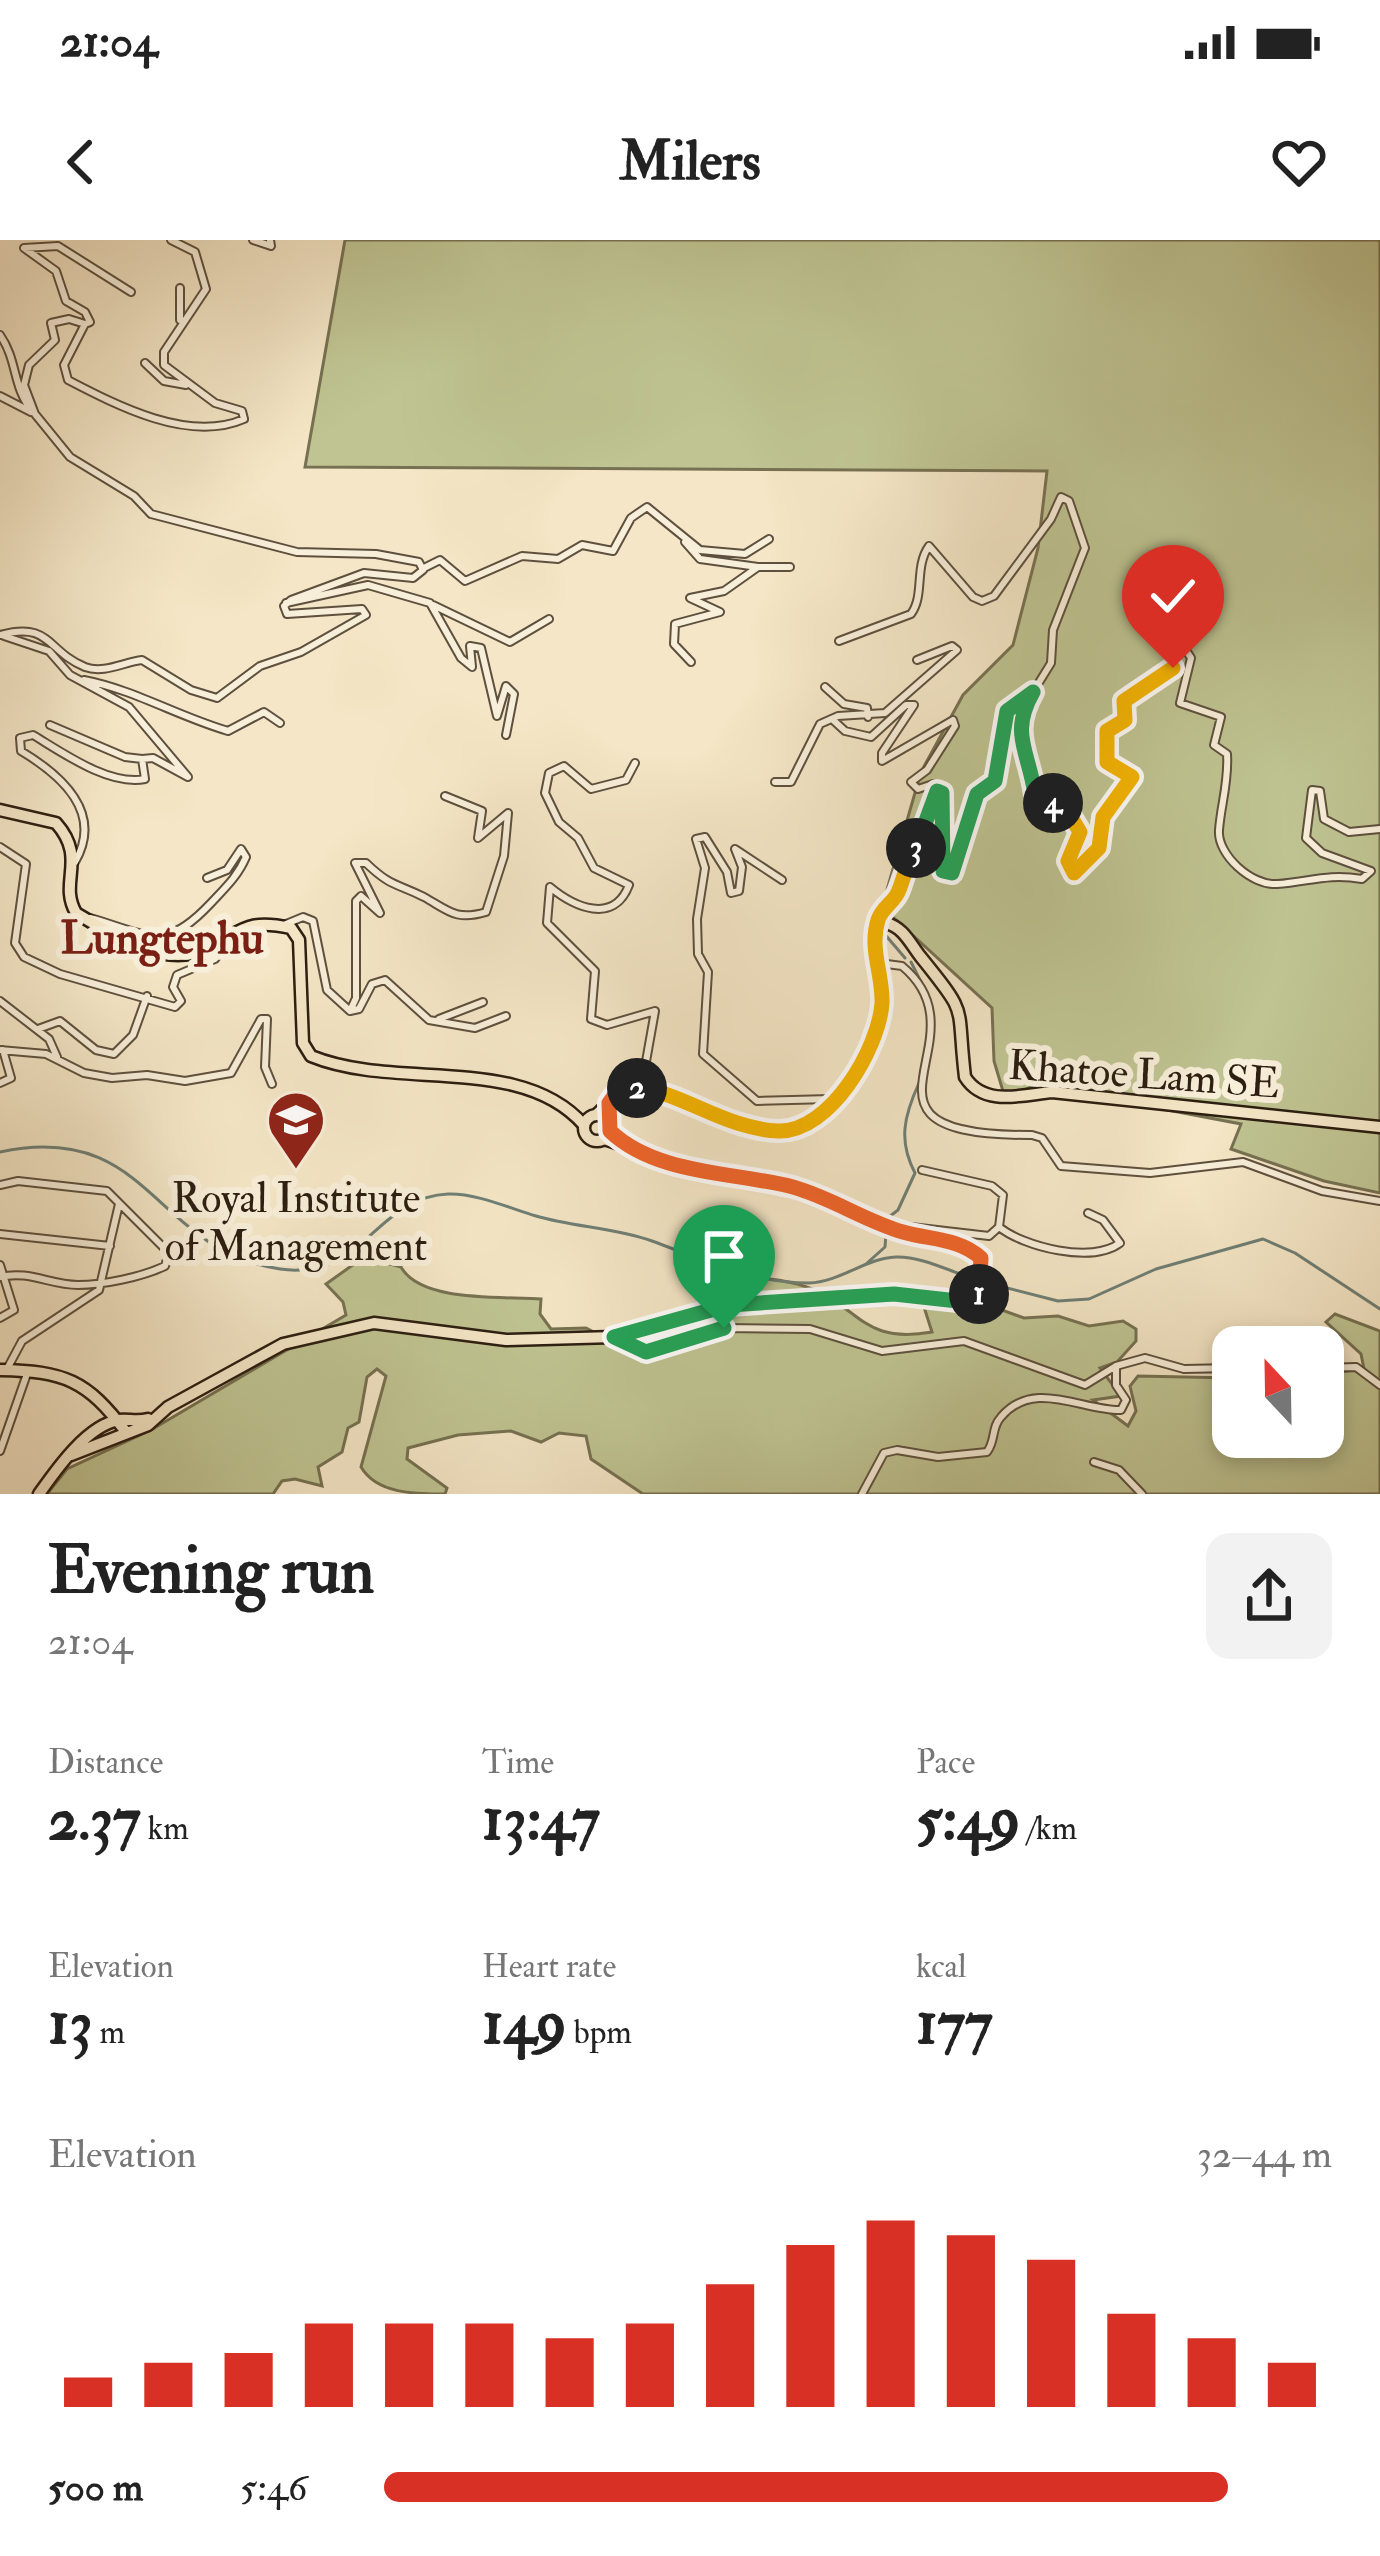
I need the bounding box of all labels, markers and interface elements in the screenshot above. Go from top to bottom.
text: 21:04 [60,14,157,70]
text: Milers [619,128,761,196]
icon: back [48,129,114,195]
icon: heart [1266,129,1332,195]
pin [1122,545,1224,668]
icon: check [1140,563,1206,629]
pin: 4 [1023,773,1083,833]
text: 4 [1044,782,1062,823]
pin: 3 [886,818,946,878]
text: 3 [910,827,922,868]
district label: Lungtephu [60,911,265,967]
street label: Khatoe Lam SE [1007,1040,1281,1110]
pin: 2 [607,1058,667,1118]
text: 2 [629,1067,645,1108]
school or university icon: Royal Institute of Management [265,1089,327,1171]
place label: Royal Institute of Management [165,1173,427,1273]
pin [673,1205,775,1328]
icon: arrive [691,1223,757,1289]
pin: 1 [949,1264,1009,1324]
text: 1 [973,1273,985,1314]
north arrow [1212,1326,1344,1458]
map controls [1212,1326,1344,1458]
text: Evening run [48,1530,374,1613]
button: share [1206,1533,1332,1659]
text: 21:04 [48,1617,132,1666]
text: Distance [48,1742,163,1783]
text: Time [482,1742,554,1783]
text: Pace [916,1742,975,1783]
text: 2.37 [48,1783,141,1858]
text: 13:47 [482,1783,600,1858]
text: 5:49 [916,1783,1020,1858]
text: km [141,1808,189,1849]
text: /km [1020,1808,1077,1849]
text: Elevation [48,1946,174,1987]
text: Heart rate [482,1946,616,1987]
text: kcal [916,1946,967,1987]
text: 13 [48,1987,92,2062]
text: 149 [482,1987,567,2062]
text: 177 [916,1987,993,2062]
text: m [92,2012,125,2053]
text: bpm [567,2012,632,2053]
text: Elevation [48,2130,197,2179]
text: 32–44 m [1197,2130,1332,2179]
text: 500 m [48,2463,143,2512]
text: 5:46 [240,2463,307,2512]

